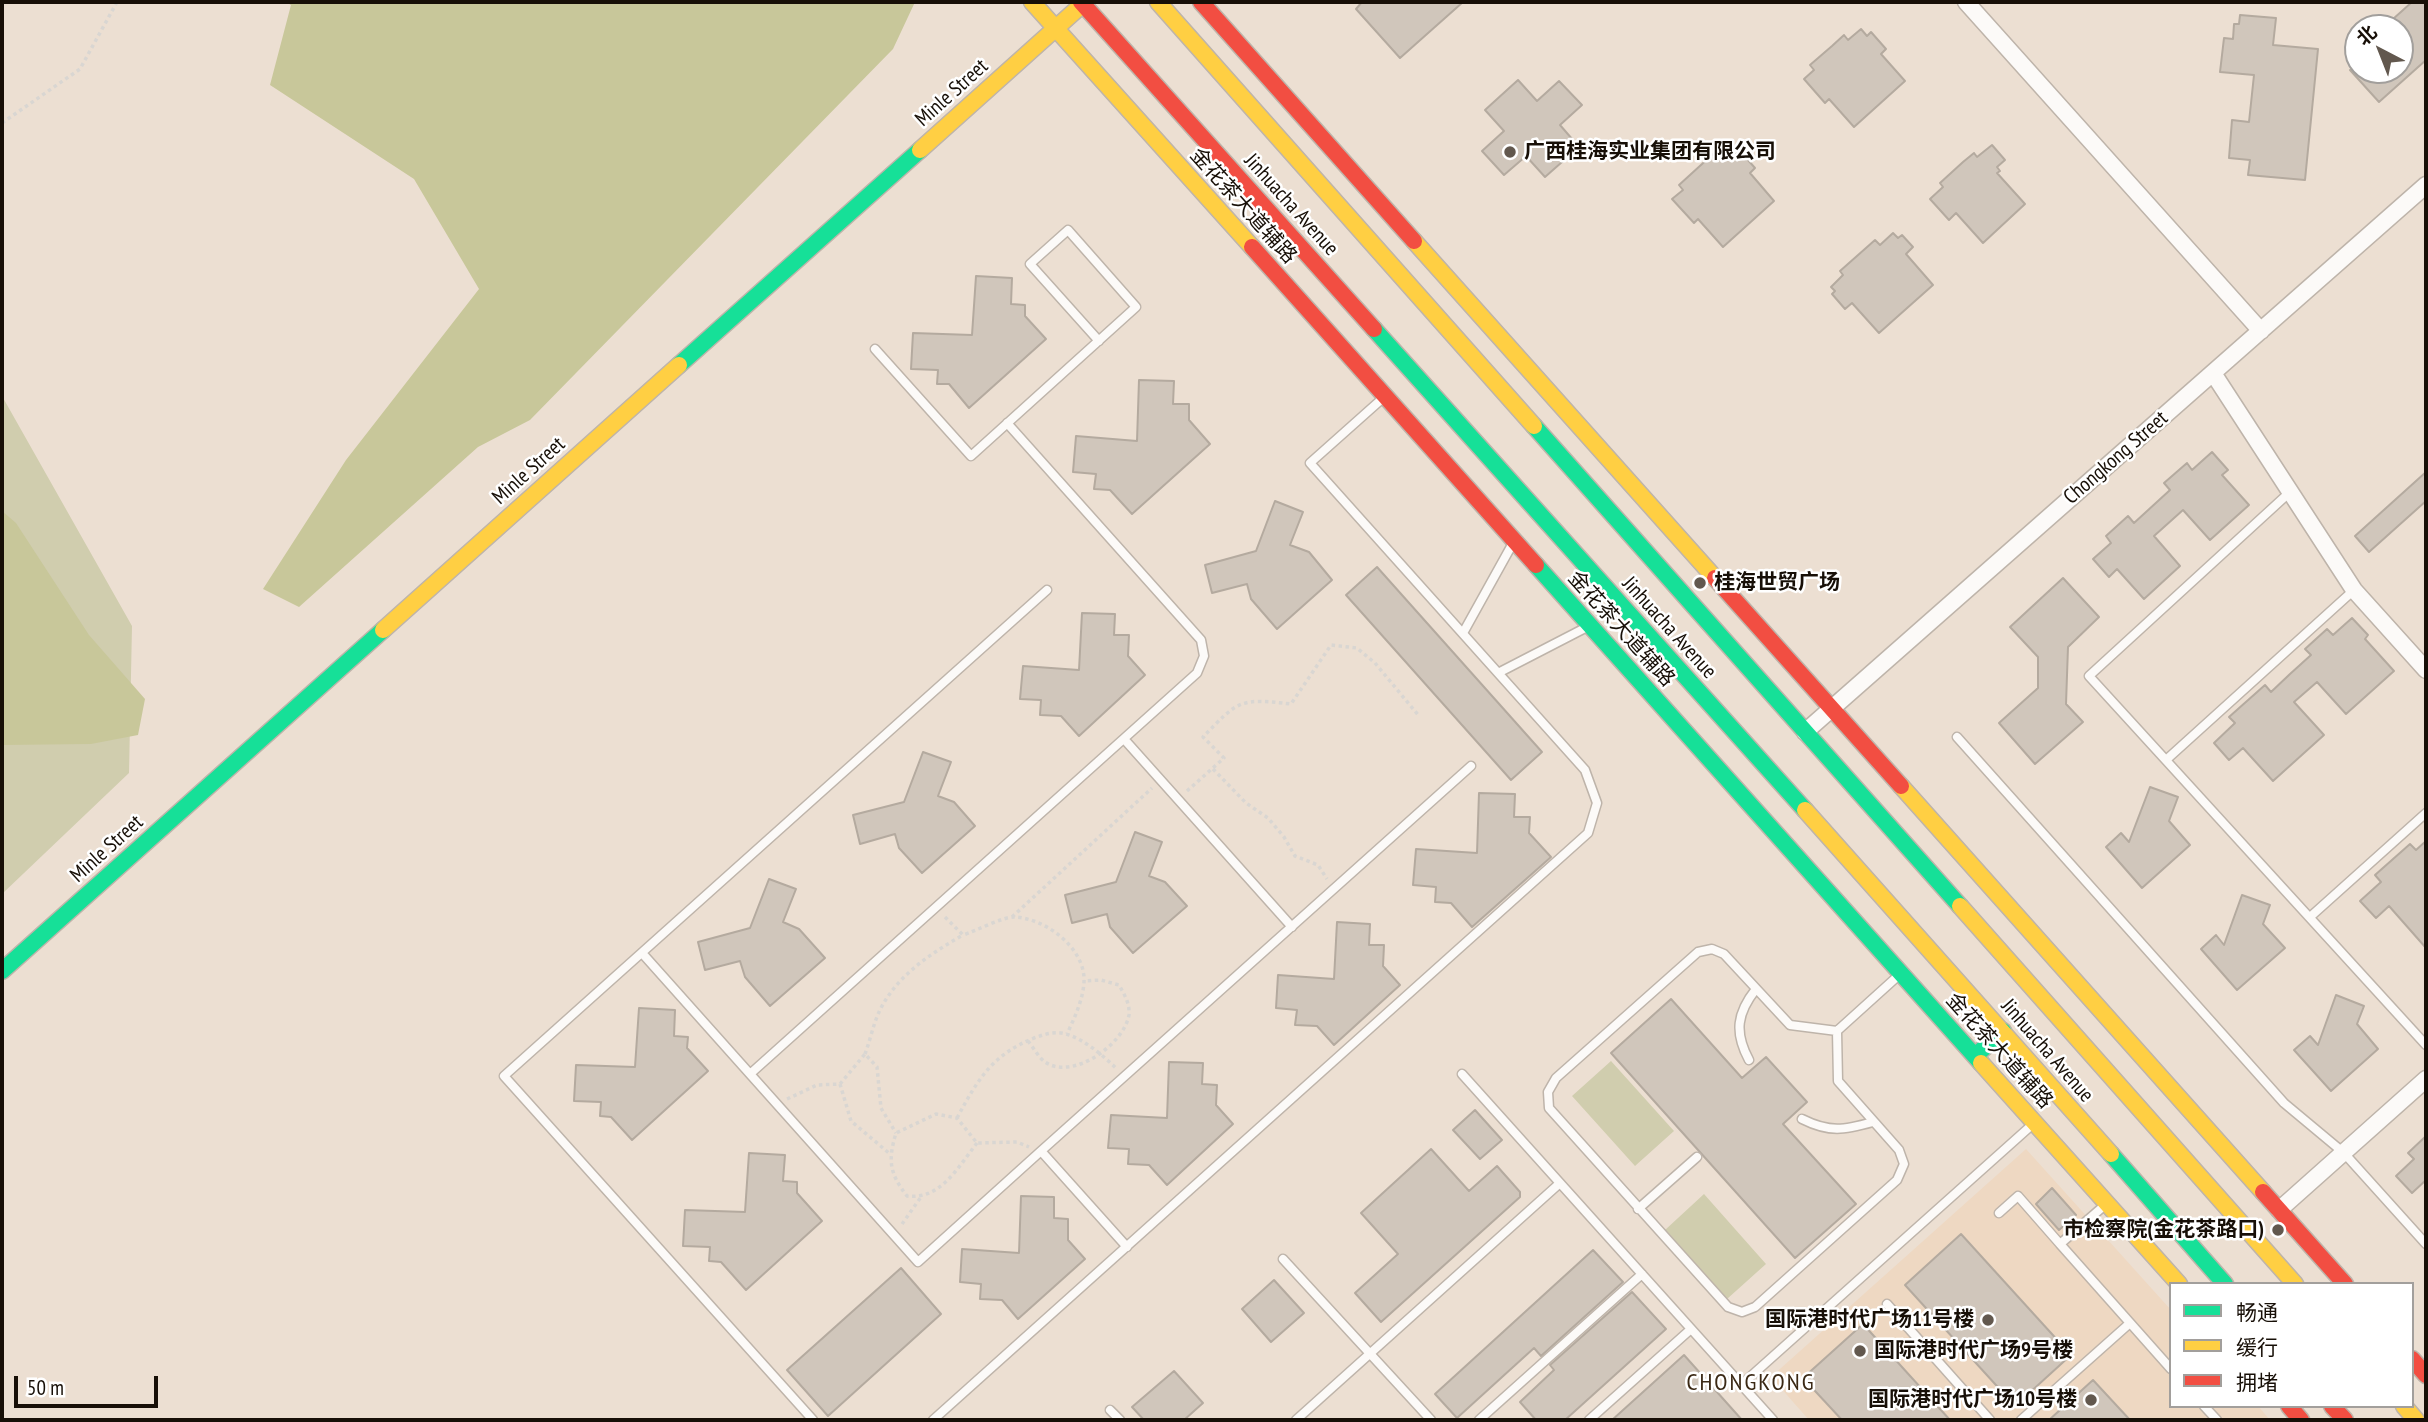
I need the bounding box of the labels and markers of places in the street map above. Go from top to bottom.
place label: 广西桂海实业集团有限公司 [1524,139,1776,165]
marker: 广西桂海实业集团有限公司 [1502,144,1518,160]
place label: 桂海世贸广场 [1714,570,1840,596]
marker: 桂海世贸广场 [1692,575,1708,591]
place label: 市检察院(金花茶路口) [2063,1217,2264,1243]
marker: 市检察院(金花茶路口) [2270,1222,2286,1238]
place label: 国际港时代广场11号楼 [1765,1307,1974,1333]
marker: 国际港时代广场11号楼 [1980,1312,1996,1328]
place label: 国际港时代广场9号楼 [1874,1338,2073,1364]
marker: 国际港时代广场9号楼 [1852,1343,1868,1359]
place label: 国际港时代广场10号楼 [1868,1387,2077,1413]
marker: 国际港时代广场10号楼 [2083,1392,2099,1408]

